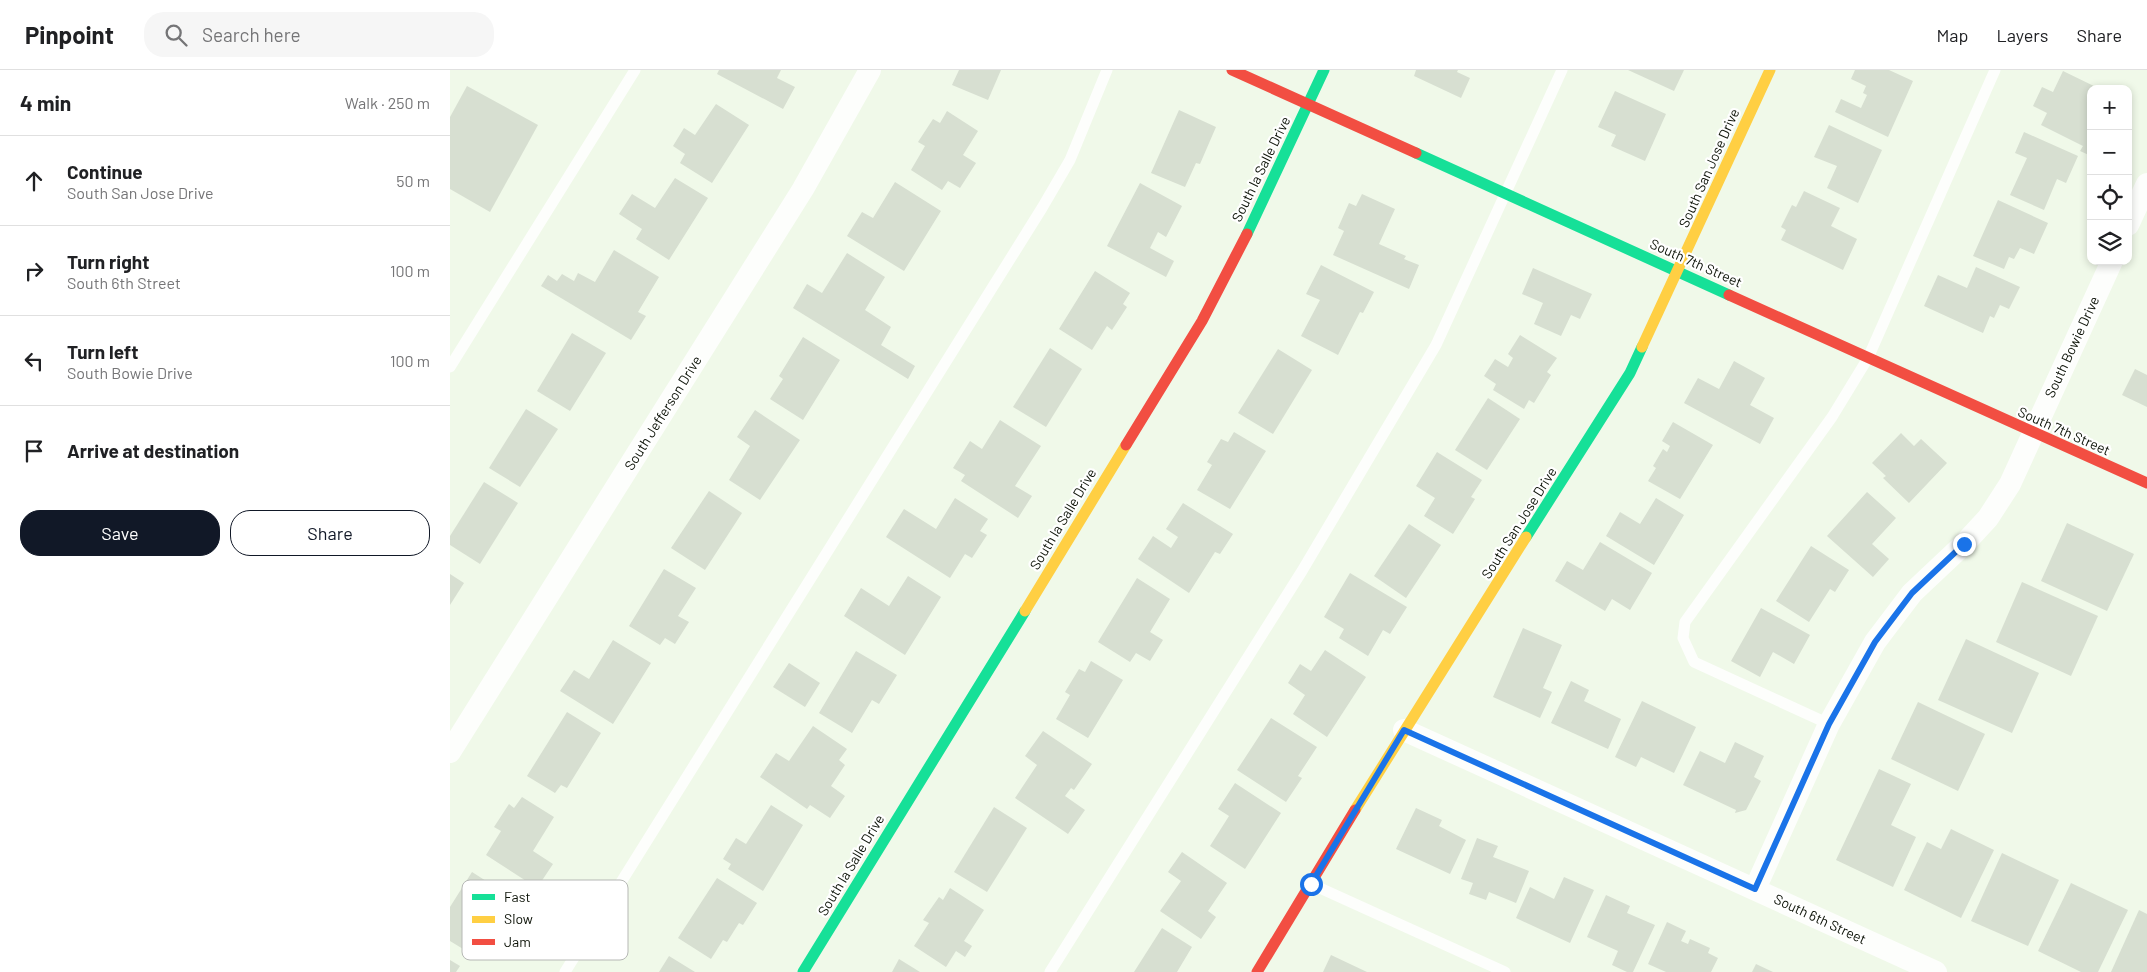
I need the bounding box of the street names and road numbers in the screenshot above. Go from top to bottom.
street label: South San Jose Drive [1675,106,1742,230]
street label: South la Salle Drive [1228,113,1293,224]
street label: South 7th Street [1648,235,1745,290]
street label: South Bowie Drive [2041,293,2102,400]
street label: South Jefferson Drive [620,352,705,473]
street label: South 7th Street [2016,403,2113,458]
street label: South San Jose Drive [1477,464,1560,582]
street label: South la Salle Drive [1026,465,1100,572]
street label: South la Salle Drive [814,811,888,918]
street label: South 6th Street [1771,890,1869,947]

